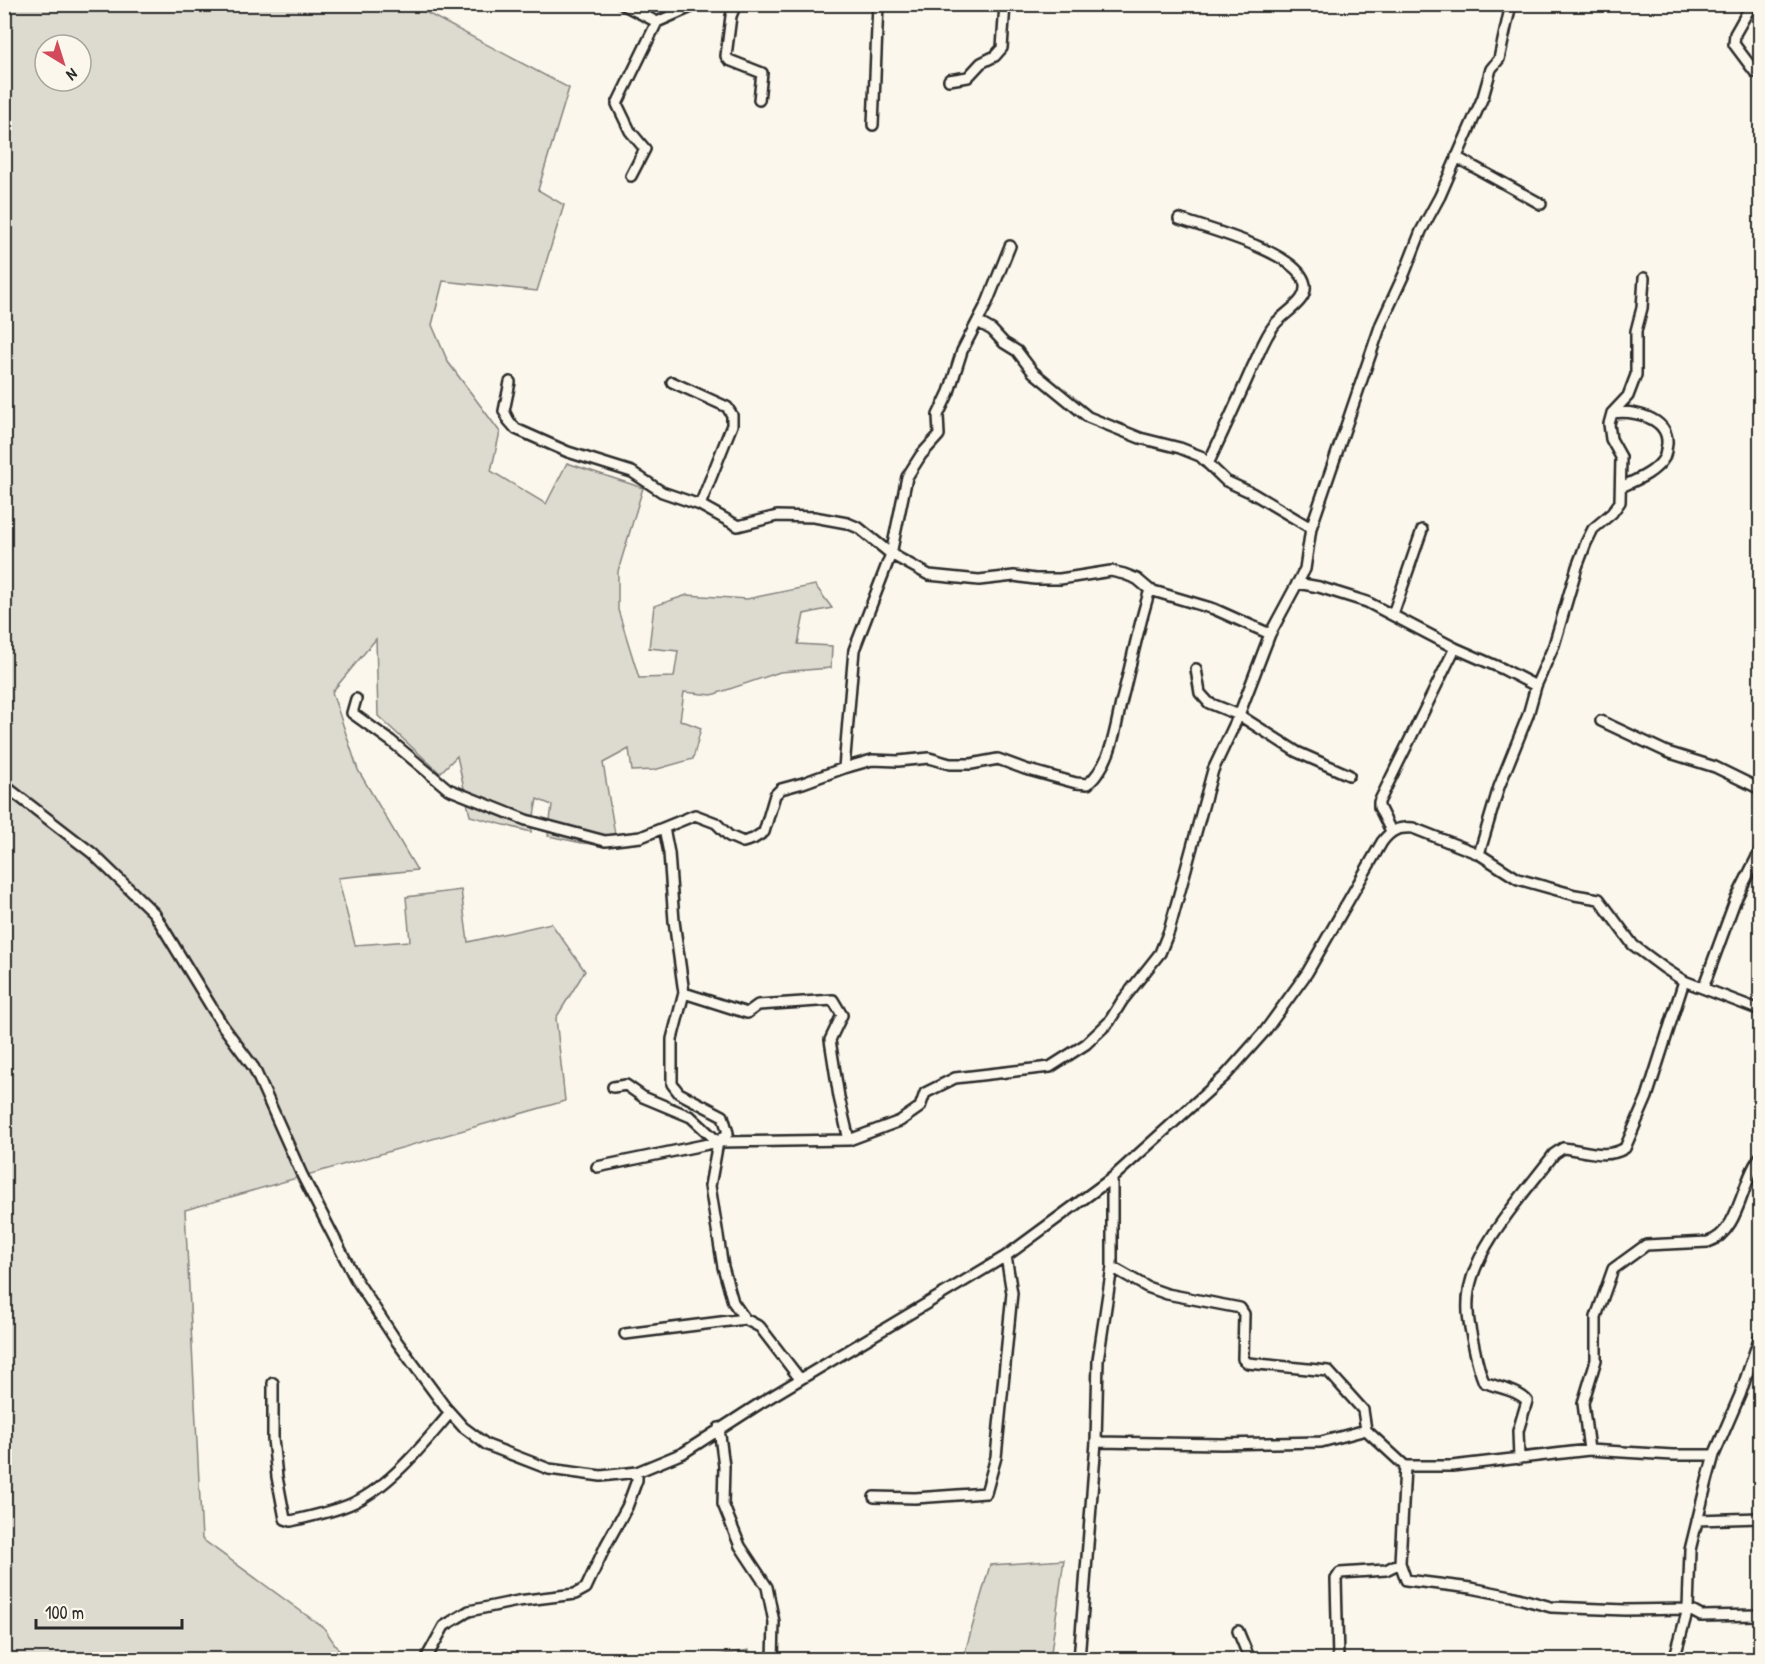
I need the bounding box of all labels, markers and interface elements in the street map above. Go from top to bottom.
north arrow [33,33,93,93]
text: N [62,64,82,86]
scale bar [36,1592,182,1630]
text: 100 m [45,1600,84,1625]

